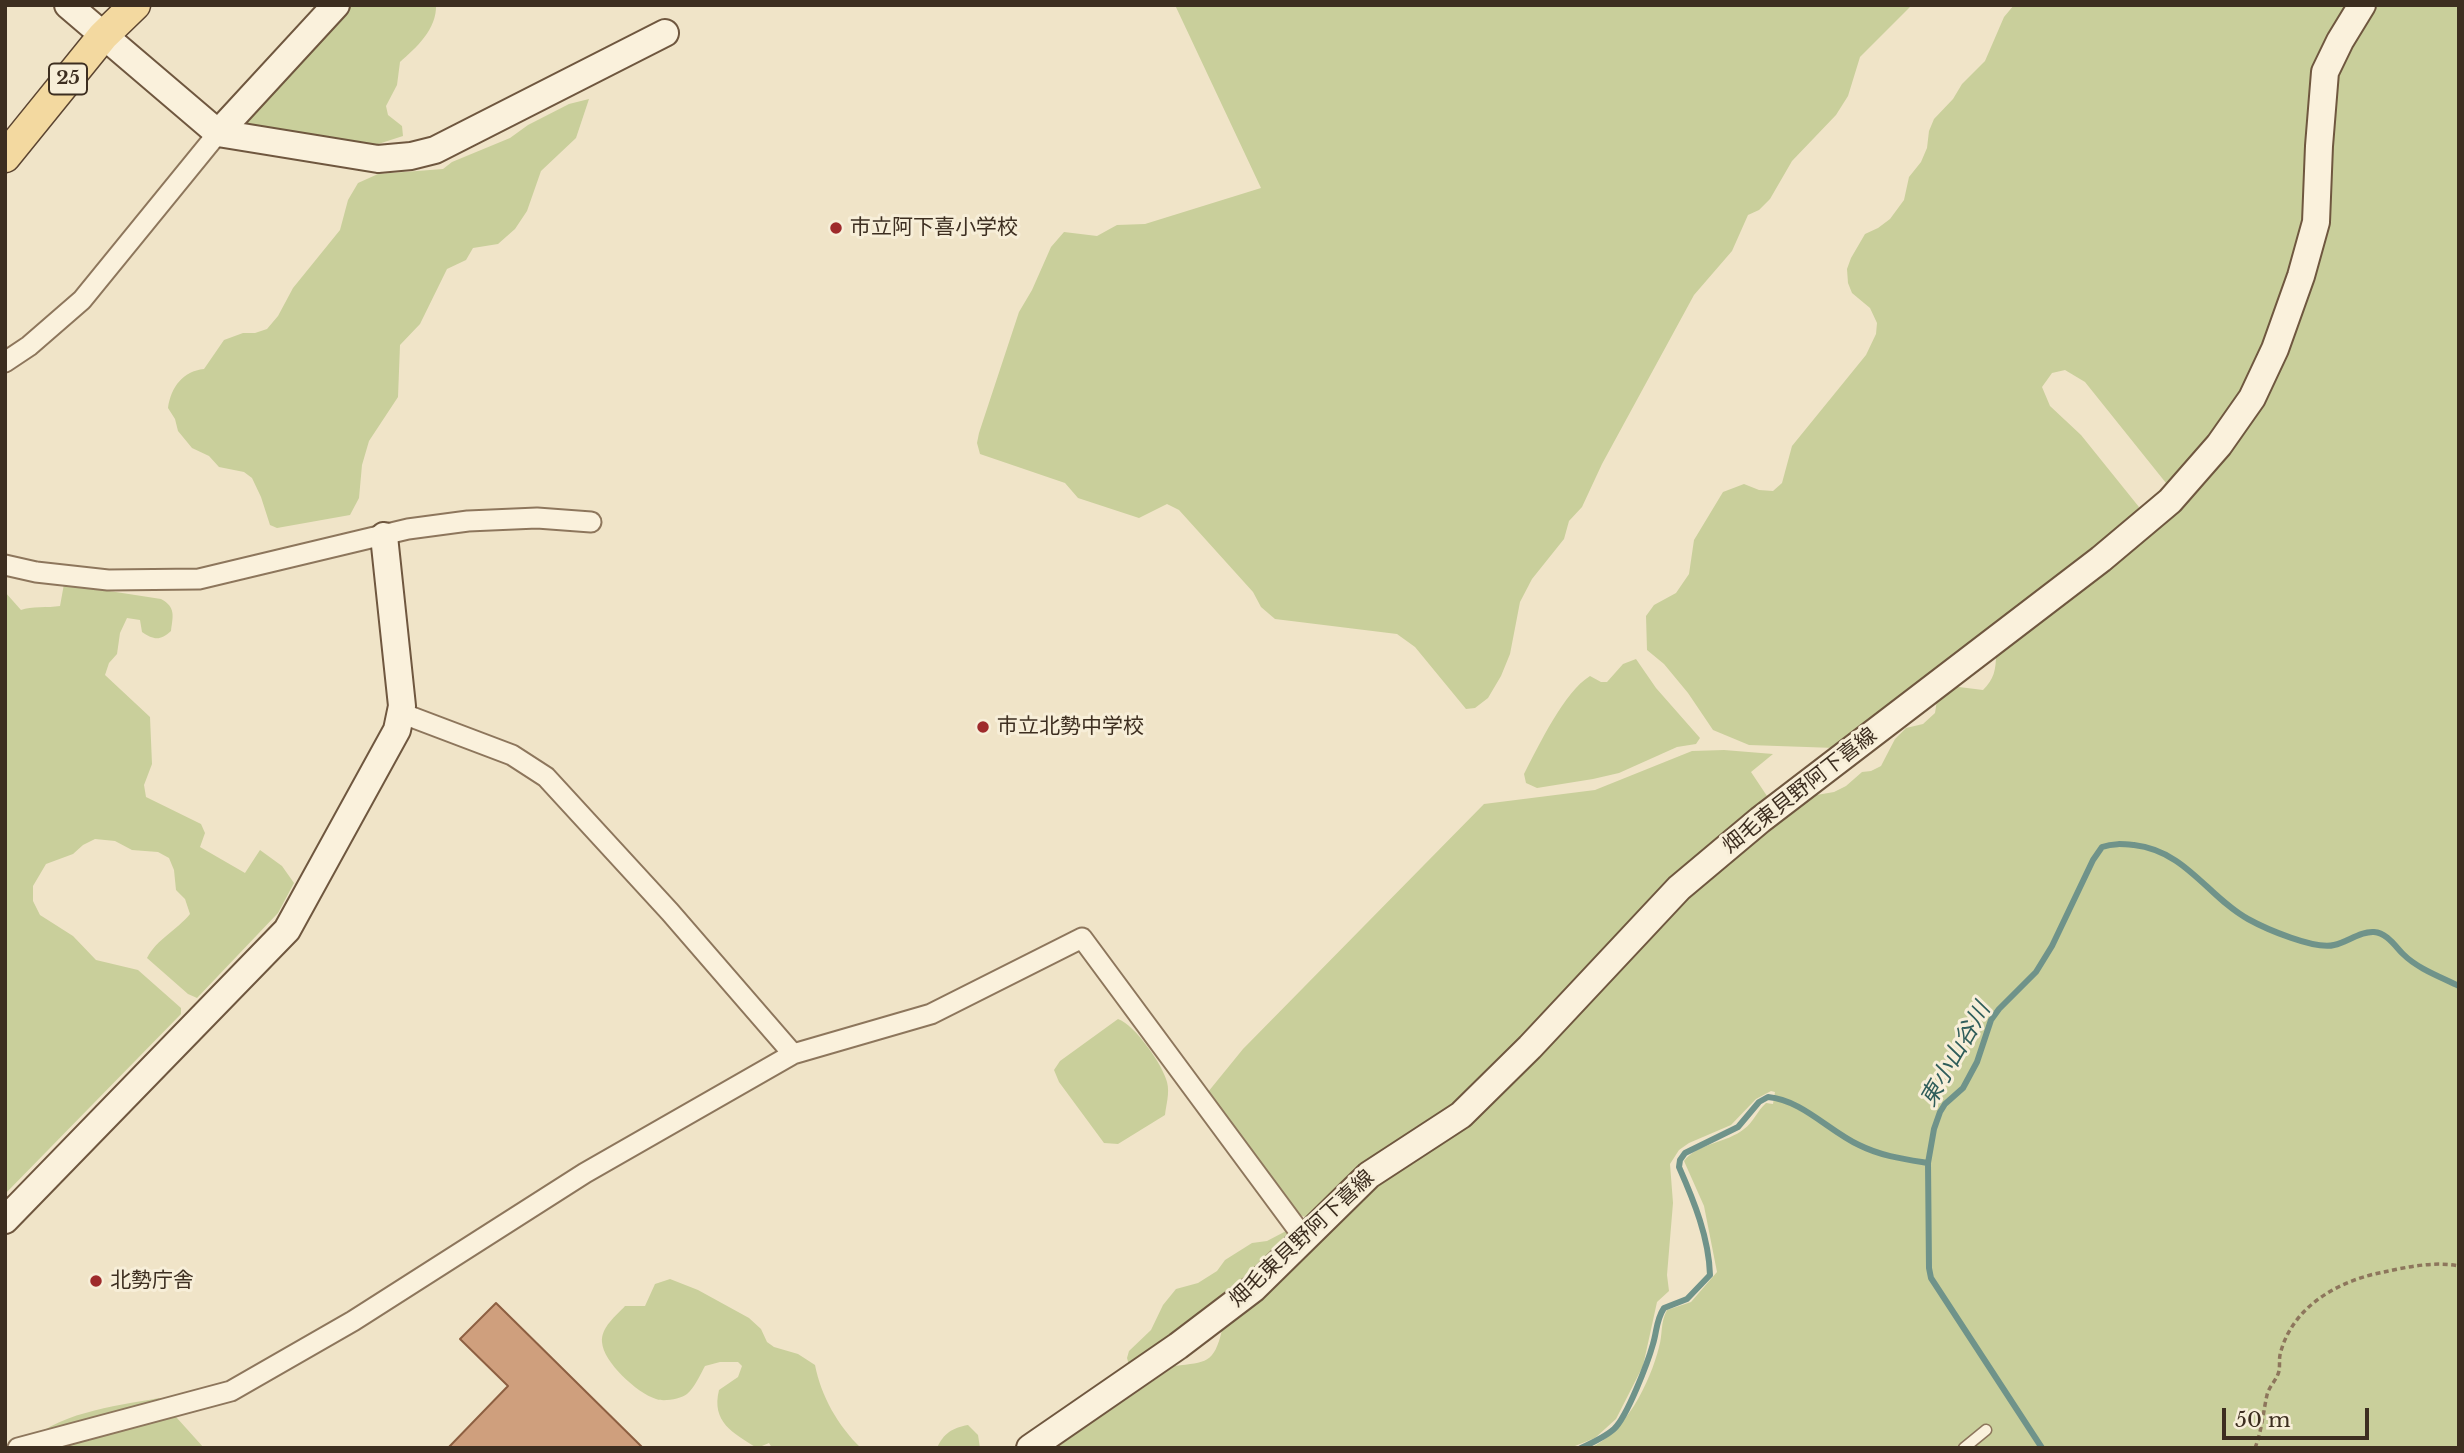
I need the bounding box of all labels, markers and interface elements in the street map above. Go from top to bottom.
road number: 25 [49,64,87,94]
place label: 市立阿下喜小学校 [850,215,1018,241]
marker: 市立阿下喜小学校 [828,220,844,236]
place label: 市立北勢中学校 [997,714,1144,740]
marker: 市立北勢中学校 [975,719,991,735]
street label: 畑毛東貝野阿下喜線 [1718,723,1882,859]
water label: 東小山谷川 [1915,998,1997,1112]
street label: 畑毛東貝野阿下喜線 [1224,1165,1380,1313]
place label: 北勢庁舎 [110,1268,194,1294]
marker: 北勢庁舎 [88,1273,104,1289]
scale bar [2226,1394,2373,1438]
text: 50 m [2235,1407,2290,1433]

